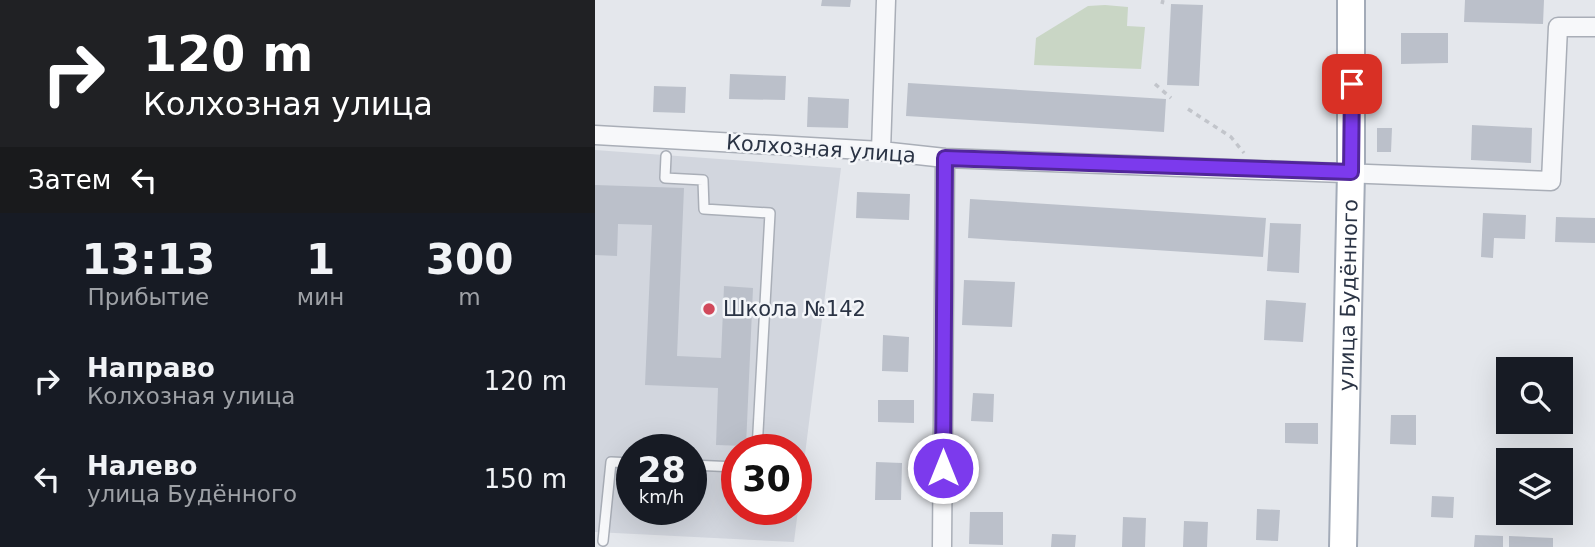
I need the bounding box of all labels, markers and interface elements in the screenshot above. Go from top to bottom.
text: 120 m [143,26,313,83]
icon: right [28,28,119,119]
pin [1322,54,1382,114]
icon: arrive [1333,65,1371,103]
text: Колхозная улица [143,85,433,123]
street label: Колхозная улица [725,130,917,168]
icon: left [125,161,163,199]
text: Затем [28,165,111,195]
street label: улица Будённого [1334,199,1362,391]
text: 13:13 [82,235,215,284]
text: 1 [306,235,335,284]
text: 300 [426,235,513,284]
text: Прибытие [88,284,209,310]
text: мин [297,284,344,310]
text: m [458,284,481,310]
place label: Школа №142 [723,297,866,321]
marker: Школа №142 [701,301,717,317]
text: Направо [87,353,215,383]
map controls [1496,357,1573,525]
button: search [1496,357,1573,434]
icon: right [28,362,66,400]
text: 120 m [484,366,567,396]
text: Колхозная улица [87,383,295,409]
position arrow [906,431,980,505]
speed limit sign: 30 [721,434,812,525]
button: layers [1496,448,1573,525]
text: 28 [637,450,686,490]
text: Налево [87,451,197,481]
icon: left [28,460,66,498]
text: 150 m [484,464,567,494]
text: улица Будённого [87,481,297,507]
text: km/h [639,486,684,507]

